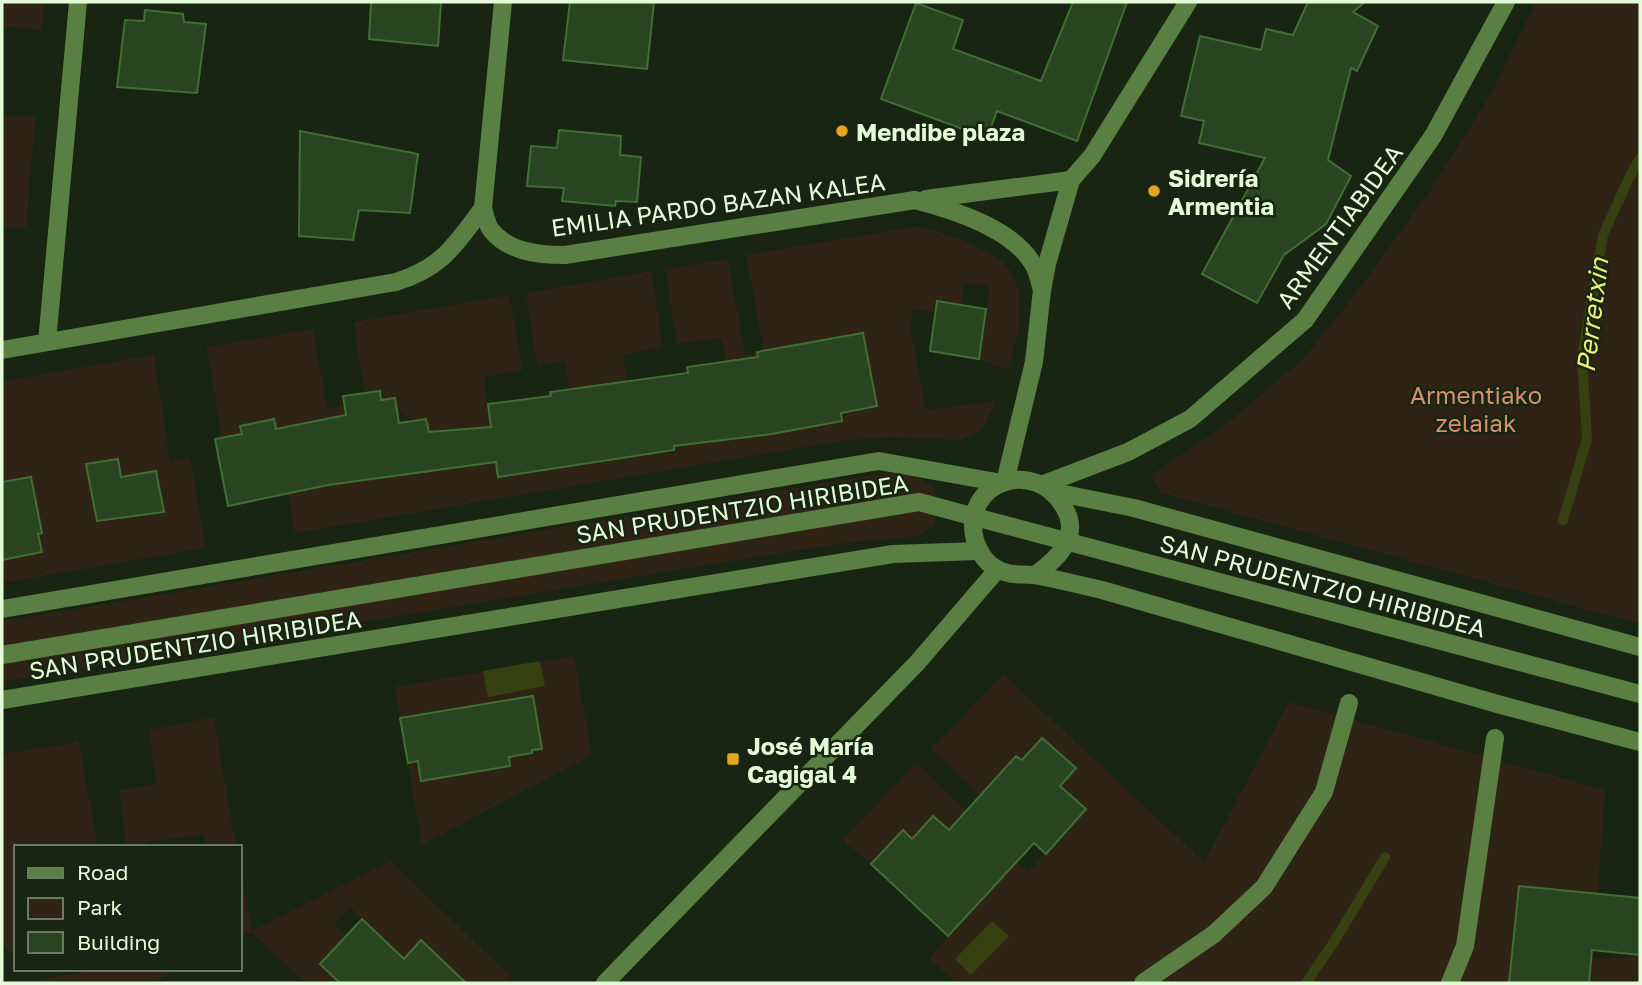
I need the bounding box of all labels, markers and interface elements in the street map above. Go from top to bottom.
place label: Mendibe plaza [856,117,1025,146]
marker: Mendibe plaza [834,123,850,139]
street label: ARMENTIABIDEA [1270,138,1408,314]
place label: Sidrería Armentia [1168,163,1274,220]
street label: EMILIA PARDO BAZAN KALEA [549,166,887,242]
marker: Sidrería Armentia [1146,183,1162,199]
water label: Perretxin [1570,255,1615,374]
park label: Armentiako zelaiak [1410,380,1542,437]
street label: SAN PRUDENTZIO HIRIBIDEA [574,467,910,549]
street label: SAN PRUDENTZIO HIRIBIDEA [1157,528,1489,642]
street label: SAN PRUDENTZIO HIRIBIDEA [27,603,363,685]
place label: José María Cagigal 4 [747,731,874,788]
marker: José María Cagigal 4 [725,751,741,767]
legend [14,845,242,971]
text: Road [77,859,128,885]
text: Park [77,894,123,920]
text: Building [77,929,160,955]

